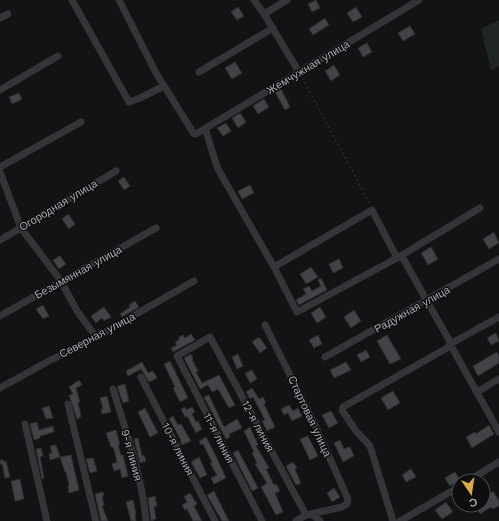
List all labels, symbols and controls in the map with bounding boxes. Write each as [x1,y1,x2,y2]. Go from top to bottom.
street label: Жемчужная улица [264,37,353,97]
street label: Огородная улица [17,176,101,234]
street label: Безымянная улица [32,243,125,302]
street label: Радужная улица [372,283,453,336]
street label: Северная улица [57,310,138,361]
street label: Стартовая улица [285,374,334,459]
street label: 12-я линия [239,398,277,454]
street label: 11-я линия [200,411,237,466]
street label: 10-я линия [159,421,196,478]
street label: 9-я линия [118,428,145,482]
north arrow [451,473,491,513]
text: С [468,495,478,509]

